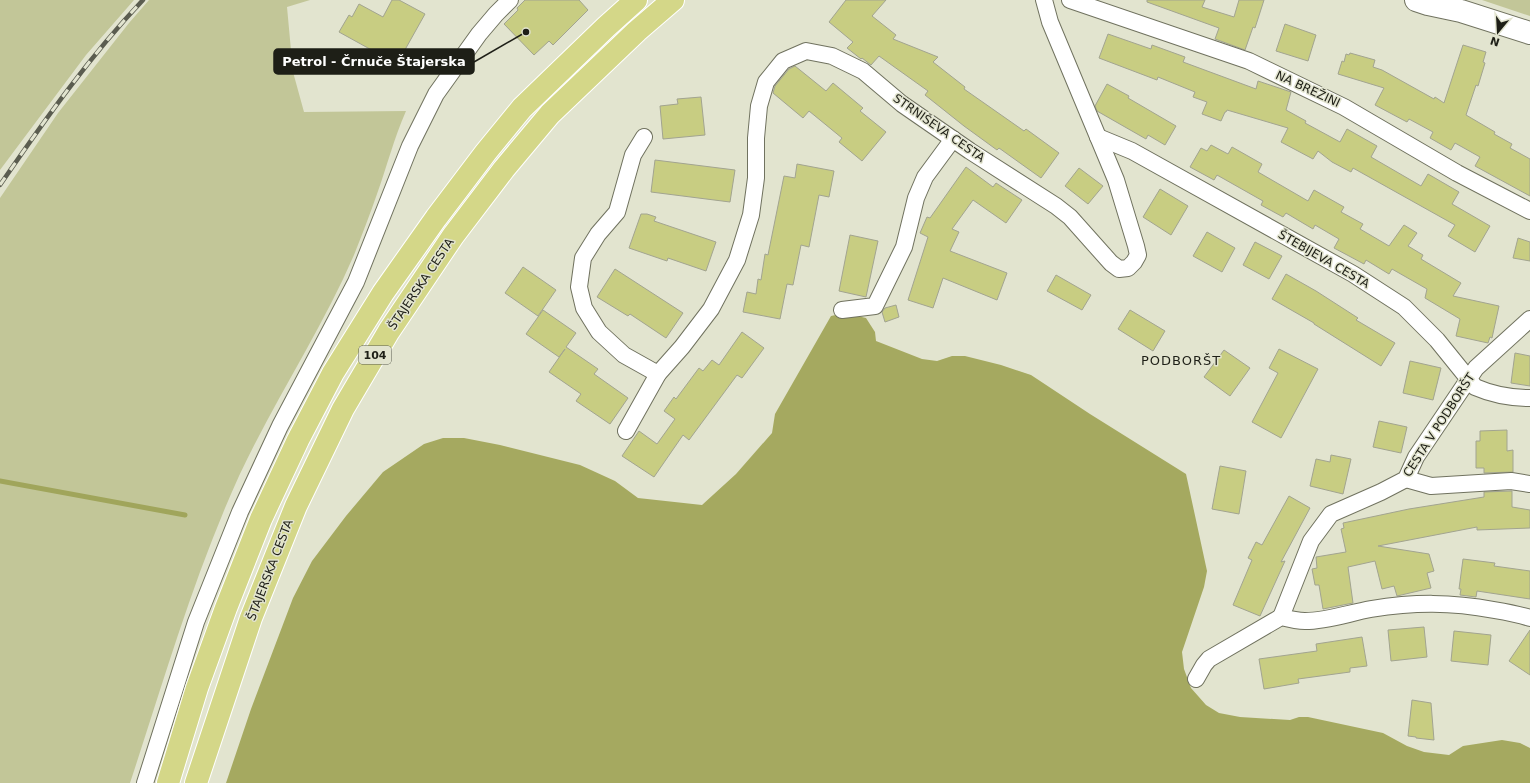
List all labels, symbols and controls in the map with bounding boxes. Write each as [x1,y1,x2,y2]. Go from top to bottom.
north arrow [1478,12,1518,52]
text: N [1489,33,1501,49]
callout: Petrol - Črnuče Štajerska [274,49,474,74]
text: Petrol - Črnuče Štajerska [282,54,466,69]
street label: NA BREŽINI [1274,67,1343,110]
street label: STRNIŠEVA CESTA [890,90,989,165]
street label: ŠTEBIJEVA CESTA [1276,226,1373,291]
street label: ŠTAJERSKA CESTA [384,234,457,332]
road number: 104 [359,346,391,364]
district label: PODBORŠT [1141,353,1221,368]
street label: CESTA V PODBORŠT [1399,369,1478,479]
street label: ŠTAJERSKA CESTA [243,516,296,623]

